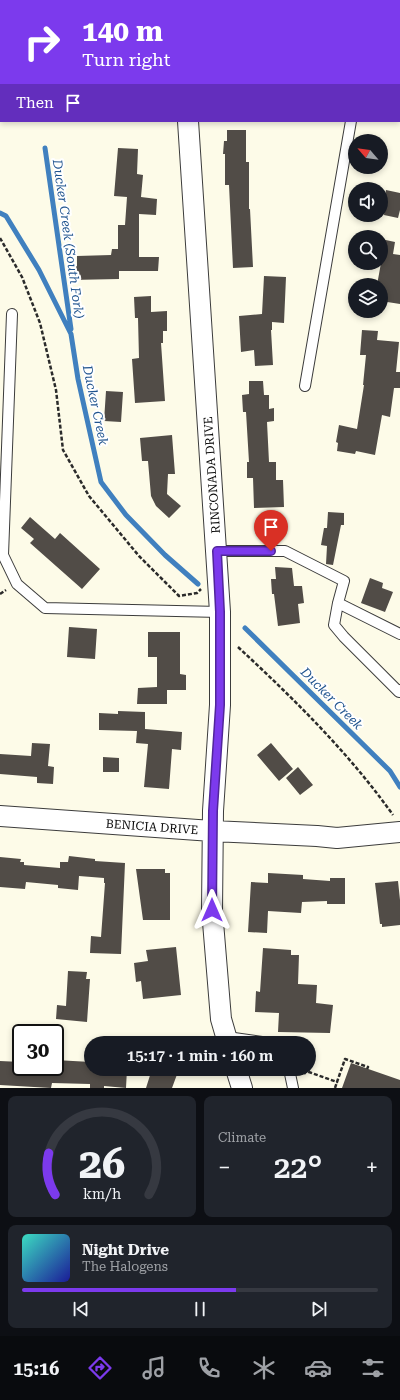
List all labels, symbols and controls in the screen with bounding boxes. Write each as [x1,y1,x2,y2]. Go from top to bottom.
text: 140 m [82,15,163,48]
icon: right [16,16,68,68]
text: Turn right [82,49,170,70]
icon: arrive [62,92,84,114]
text: Then [16,94,54,112]
north arrow [348,134,388,174]
map controls [348,134,388,318]
water label: Ducker Creek (South Fork) [50,157,87,320]
button: sound [348,182,388,222]
button: search [348,230,388,270]
button: layers [348,278,388,318]
water label: Ducker Creek [79,363,112,447]
street label: RINCONADA DRIVE [201,416,223,534]
pin [254,510,288,551]
icon: arrive [260,516,282,538]
water label: Ducker Creek [297,664,366,733]
street label: BENICIA DRIVE [105,817,199,837]
position arrow [191,889,233,931]
speed limit sign: 30 [12,1024,64,1076]
text: 15:17 · 1 min · 160 m [127,1047,273,1065]
text: Climate [218,1130,266,1145]
text: 26 [79,1138,125,1187]
text: 22° [274,1150,322,1185]
text: − [218,1155,230,1180]
text: + [366,1155,378,1180]
text: km/h [83,1185,121,1201]
text: Night Drive [82,1241,169,1259]
text: The Halogens [82,1259,168,1274]
icon: previous [70,1298,92,1320]
icon: pause [189,1298,211,1320]
icon: next [308,1298,330,1320]
icon: directions [86,1354,114,1382]
icon: music [140,1354,168,1382]
icon: phone [195,1354,223,1382]
icon: climate [250,1354,278,1382]
icon: car [304,1354,332,1382]
icon: filters [359,1354,387,1382]
text: 15:16 [13,1358,59,1379]

